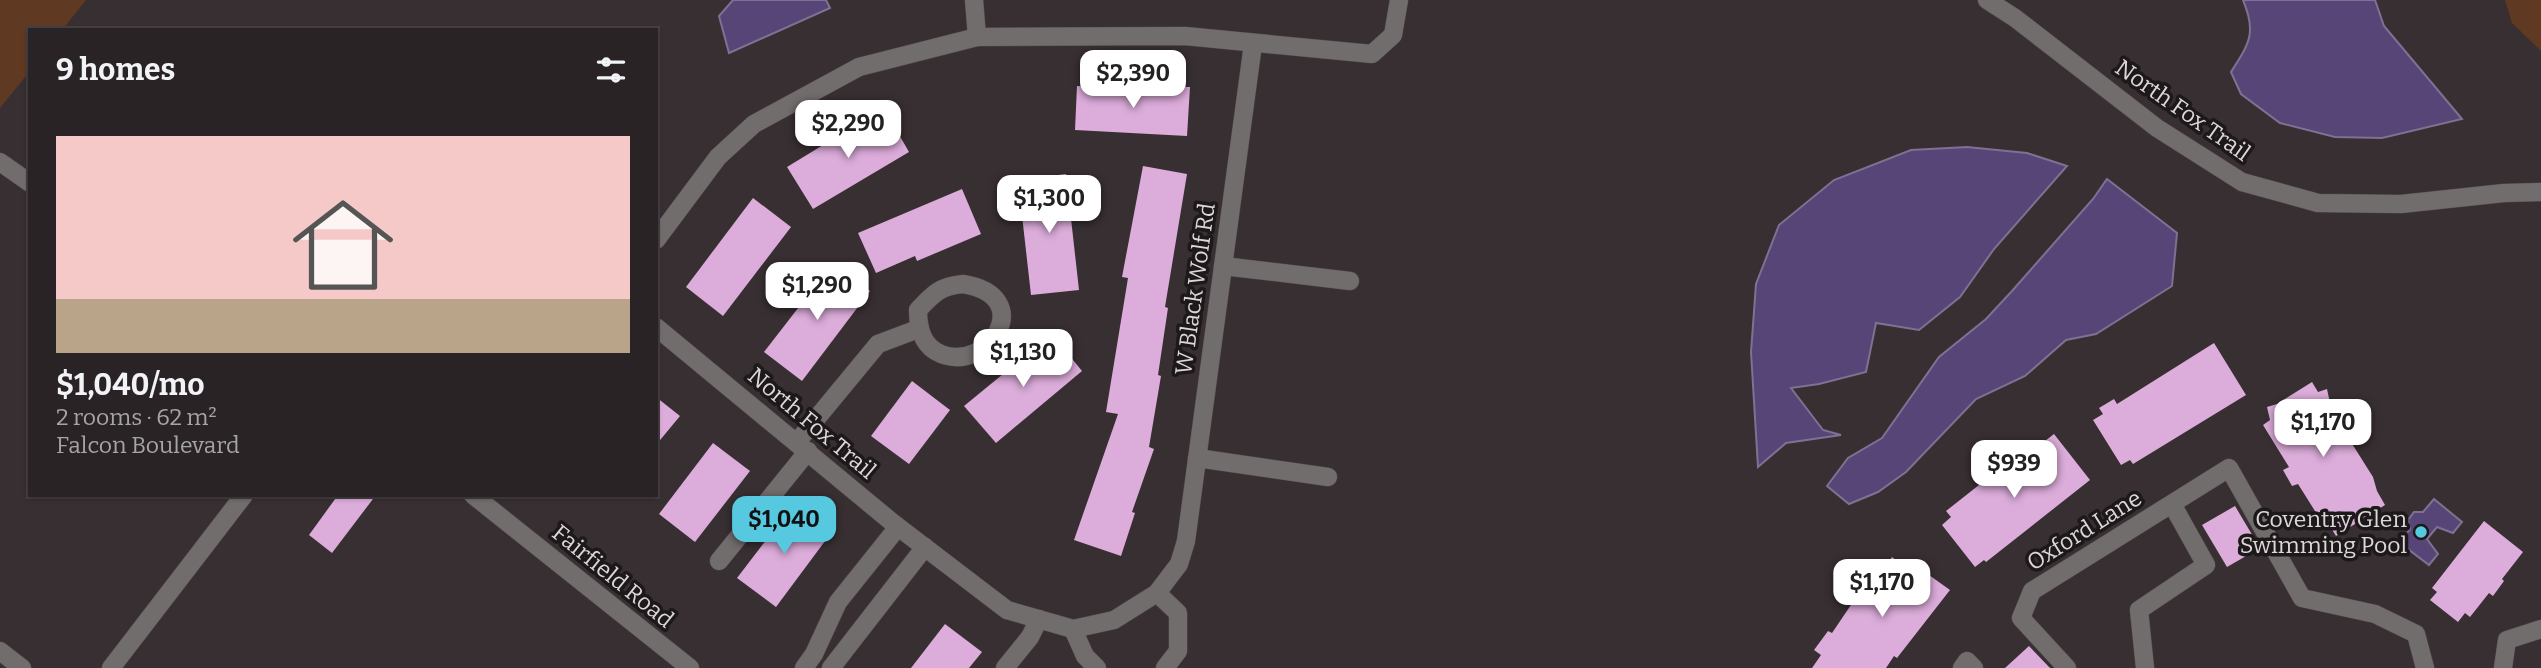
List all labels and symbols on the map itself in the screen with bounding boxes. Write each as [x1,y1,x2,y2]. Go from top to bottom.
pin: $2,390 [1076,50,1190,110]
street label: North Fox Trail [2110,53,2256,167]
pin: $2,290 [791,100,905,160]
pin: $1,300 [992,176,1106,235]
street label: W Black Wolf Rd [1169,201,1221,377]
pin: $1,290 [760,262,874,322]
pin: $1,130 [966,330,1080,389]
street label: North Fox Trail [742,361,882,485]
pin: $1,170 [2266,400,2380,459]
pin: $939 [1973,440,2055,500]
street label: Oxford Lane [2021,484,2147,576]
pin: $1,040 [727,496,841,556]
place label: Coventry Glen Swimming Pool [2240,505,2407,559]
street label: Fairfield Road [547,518,680,634]
marker: Coventry Glen Swimming Pool [2413,524,2429,540]
pin: $1,170 [1825,560,1939,619]

